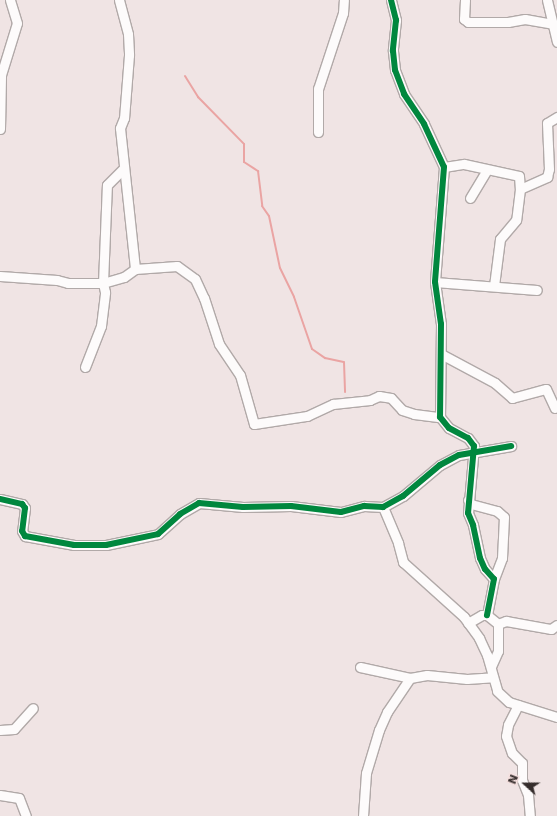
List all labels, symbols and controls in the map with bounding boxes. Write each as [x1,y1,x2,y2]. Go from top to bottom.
north arrow [505,764,545,804]
text: N [506,773,521,786]

